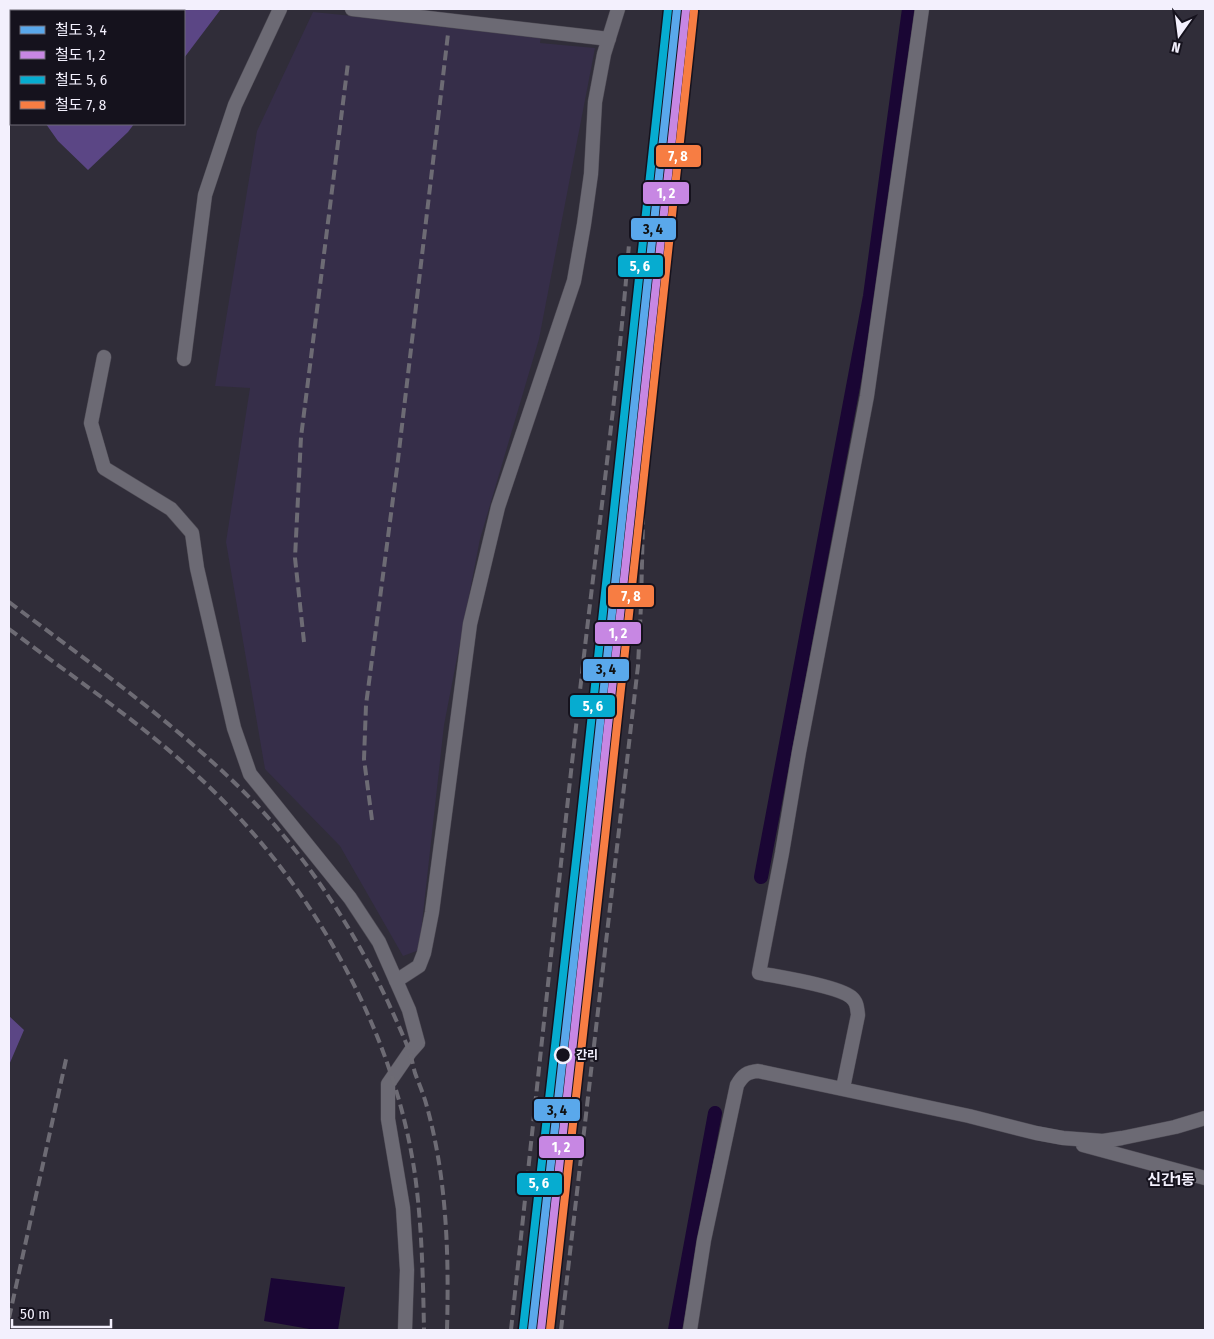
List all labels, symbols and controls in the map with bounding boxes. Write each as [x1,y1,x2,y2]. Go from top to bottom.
legend [10,10,185,125]
north arrow [1154,10,1204,60]
text: 철도 3, 4 [55,21,107,39]
text: N [1170,38,1182,56]
text: 철도 1, 2 [55,46,106,64]
text: 철도 5, 6 [55,71,107,89]
text: 철도 7, 8 [55,96,106,114]
line badge: 7, 8 [655,144,702,168]
text: 7, 8 [668,148,688,165]
line badge: 1, 2 [642,181,690,205]
text: 1, 2 [657,185,676,202]
line badge: 3, 4 [630,217,677,241]
text: 3, 4 [642,221,663,238]
line badge: 5, 6 [617,254,664,278]
text: 5, 6 [630,258,650,275]
line badge: 7, 8 [607,584,655,608]
text: 7, 8 [621,588,641,605]
line badge: 1, 2 [594,621,642,645]
text: 1, 2 [609,625,628,642]
line badge: 3, 4 [582,658,630,682]
text: 3, 4 [595,661,616,678]
line badge: 5, 6 [569,694,616,718]
text: 5, 6 [583,698,603,715]
marker: 간리 [554,1046,572,1064]
place label: 간리 [576,1048,598,1062]
line badge: 3, 4 [533,1098,581,1122]
text: 3, 4 [546,1102,567,1119]
line badge: 1, 2 [538,1135,585,1159]
text: 1, 2 [552,1139,571,1156]
district label: 신간1동 [1147,1171,1195,1189]
line badge: 5, 6 [516,1172,563,1196]
text: 5, 6 [529,1175,549,1192]
scale bar [12,1296,111,1328]
text: 50 m [20,1305,50,1323]

